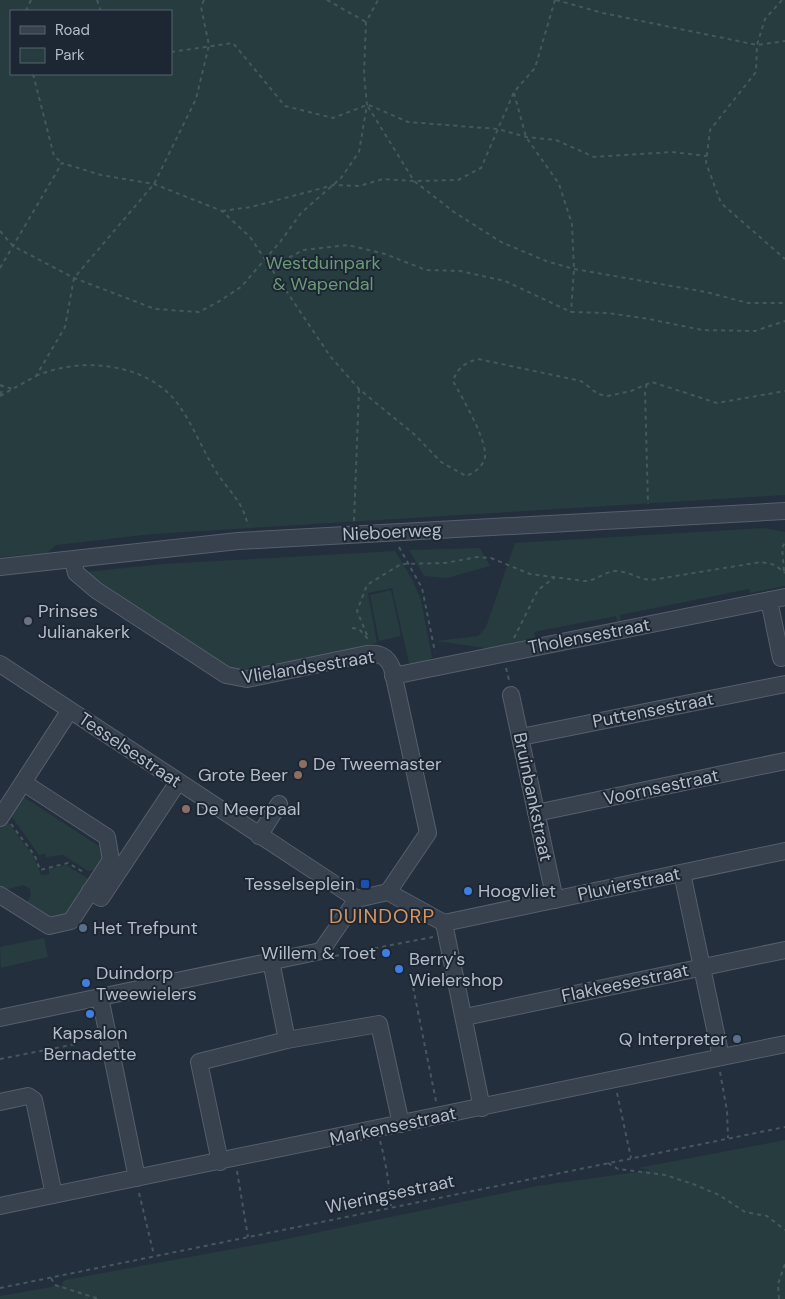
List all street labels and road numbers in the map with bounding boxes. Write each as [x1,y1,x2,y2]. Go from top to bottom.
street label: Nieboerweg [342,517,442,547]
street label: Tholensestraat [526,612,652,660]
street label: Vlielandsestraat [240,645,376,689]
street label: Puttensestraat [590,686,716,734]
street label: Tesselsestraat [74,707,186,793]
street label: Bruinbankstraat [508,730,558,864]
street label: Voornsestraat [601,763,721,811]
street label: Pluvierstraat [576,861,682,907]
street label: Flakkeesestraat [559,958,691,1008]
street label: Markensestraat [328,1101,458,1151]
street label: Wieringsestraat [323,1169,457,1219]

